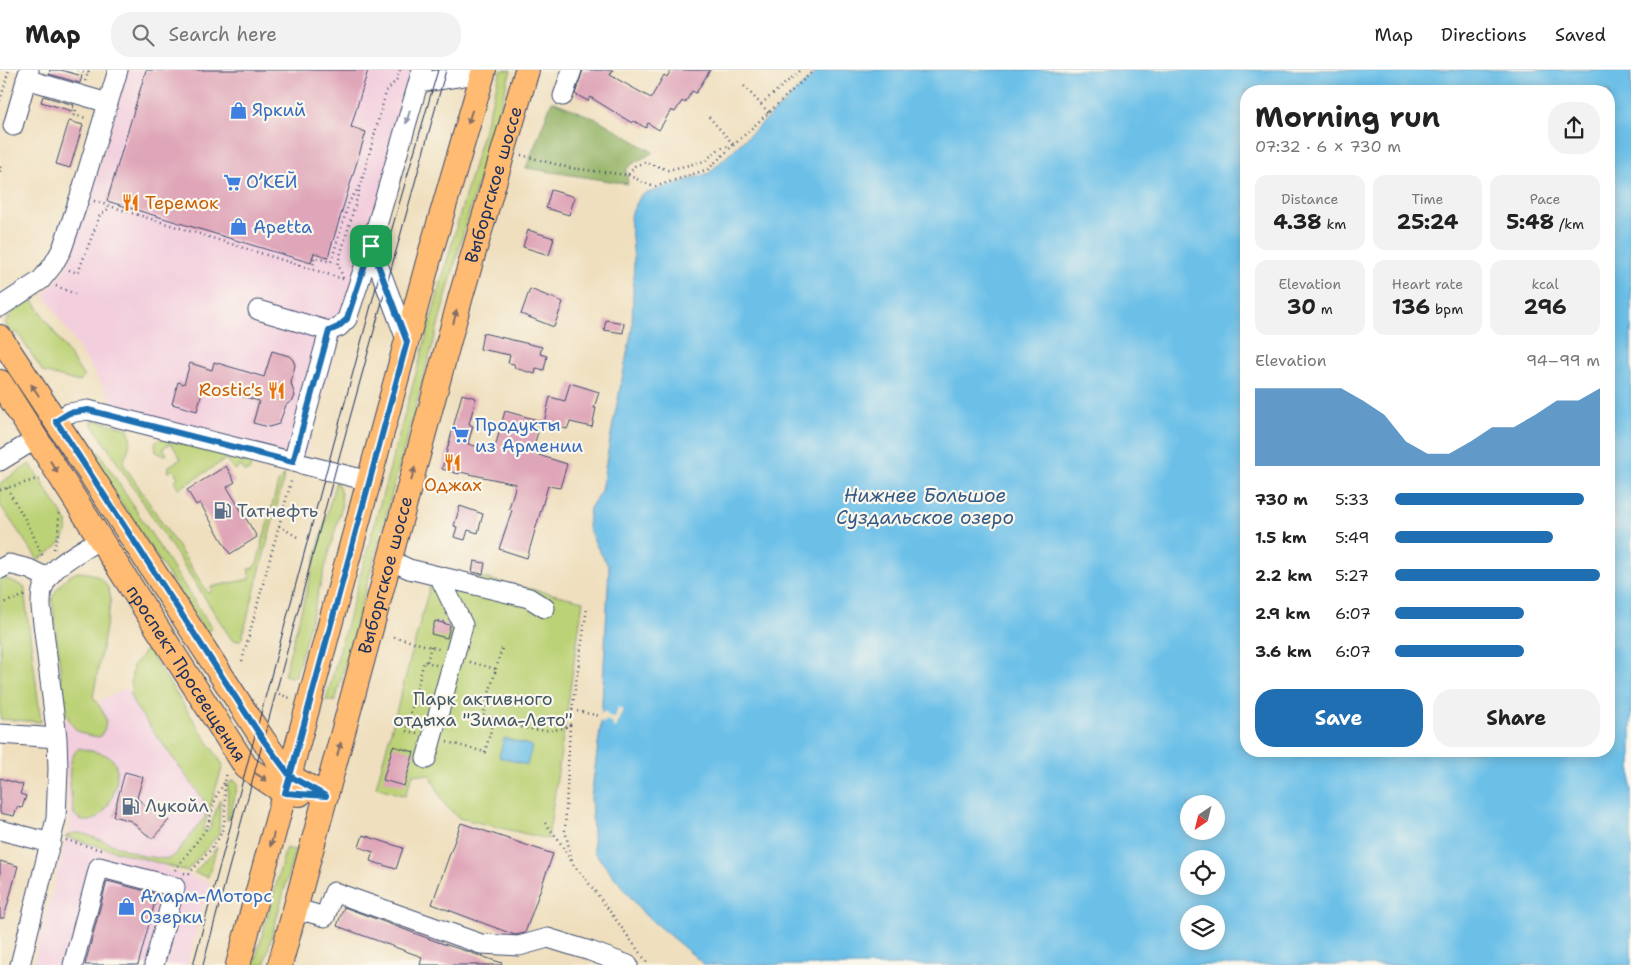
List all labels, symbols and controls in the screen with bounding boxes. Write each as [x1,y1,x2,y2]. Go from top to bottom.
search box [111,12,461,57]
text: Map [25,19,81,51]
icon: search [129,21,157,49]
text: Search here [169,22,277,47]
text: Map [1375,23,1413,47]
text: Directions [1441,23,1527,47]
text: Saved [1555,23,1606,47]
place label: Яркий [252,98,306,122]
text: Morning run [1255,98,1440,136]
shop icon: Яркий [228,100,248,120]
button: share [1548,102,1600,154]
street label: Выборгское шоссе [459,103,528,266]
one-way arrow [404,109,412,124]
one-way arrow [466,109,474,124]
text: 07:32 · 6 × 730 m [1255,136,1401,157]
place label: О’КЕЙ [246,170,298,194]
supermarket icon: О’КЕЙ [222,172,242,192]
text: Distance [1281,190,1339,208]
text: Time [1411,190,1444,208]
text: Pace [1530,190,1561,208]
place label: Теремок [145,191,219,215]
restaurant icon: Теремок [121,193,141,213]
text: 4.38 [1273,208,1322,236]
text: 25:24 [1397,208,1458,236]
text: 5:48 [1506,208,1554,236]
place label: Apetta [253,215,312,239]
text: km [1322,215,1346,233]
text: /km [1554,215,1584,233]
shop icon: Apetta [229,217,249,237]
pin [350,225,392,267]
icon: arrive [357,232,385,260]
text: Elevation [1278,275,1341,293]
text: Heart rate [1392,275,1463,293]
text: kcal [1532,275,1559,293]
text: 30 [1287,293,1316,321]
text: 136 [1392,293,1430,321]
text: 296 [1524,293,1567,321]
text: m [1316,300,1333,318]
text: bpm [1430,300,1463,318]
one-way arrow [452,310,460,325]
text: Elevation [1255,350,1327,371]
text: 94–99 m [1526,350,1600,371]
place label: Rostic's [199,378,263,402]
restaurant icon: Rostic's [267,380,287,400]
one-way arrow [31,383,40,397]
place label: Продукты из Армении [475,413,583,458]
supermarket icon: Продукты из Армении [451,425,471,445]
restaurant icon: Оджах [443,452,463,472]
one-way arrow [49,461,59,474]
one-way arrow [409,467,417,482]
place label: Оджах [424,473,482,497]
water label: Нижнее Большое Суздальское озеро [836,483,1014,530]
text: 730 m [1255,489,1308,510]
text: 5:33 [1335,489,1369,510]
street label: Выборгское шоссе [353,494,418,657]
place label: Татнефть [237,499,318,523]
fuel station icon: Татнефть [213,501,233,521]
text: 1.5 km [1255,527,1307,548]
text: 5:49 [1335,527,1369,548]
text: 2.2 km [1255,565,1312,586]
text: 5:27 [1335,565,1369,586]
street label: проспект Просвещения [121,581,252,767]
text: 2.9 km [1255,603,1310,624]
text: 6:07 [1335,603,1371,624]
text: 3.6 km [1255,641,1312,662]
text: 6:07 [1335,641,1371,662]
park label: Парк активного отдыха "Зима-Лето" [393,687,573,732]
button: Save [1255,689,1423,747]
button: Share [1433,689,1600,747]
one-way arrow [335,742,343,757]
one-way arrow [254,773,267,782]
place label: Лукойл [145,794,209,818]
north arrow [1180,795,1225,840]
map controls [1180,795,1225,950]
fuel station icon: Лукойл [121,796,141,816]
one-way arrow [268,832,276,847]
button: locate [1180,850,1225,895]
place label: Аларм-Моторс Озерки [140,884,272,929]
shop icon: Аларм-Моторс Озерки [116,896,136,916]
button: layers [1180,905,1225,950]

